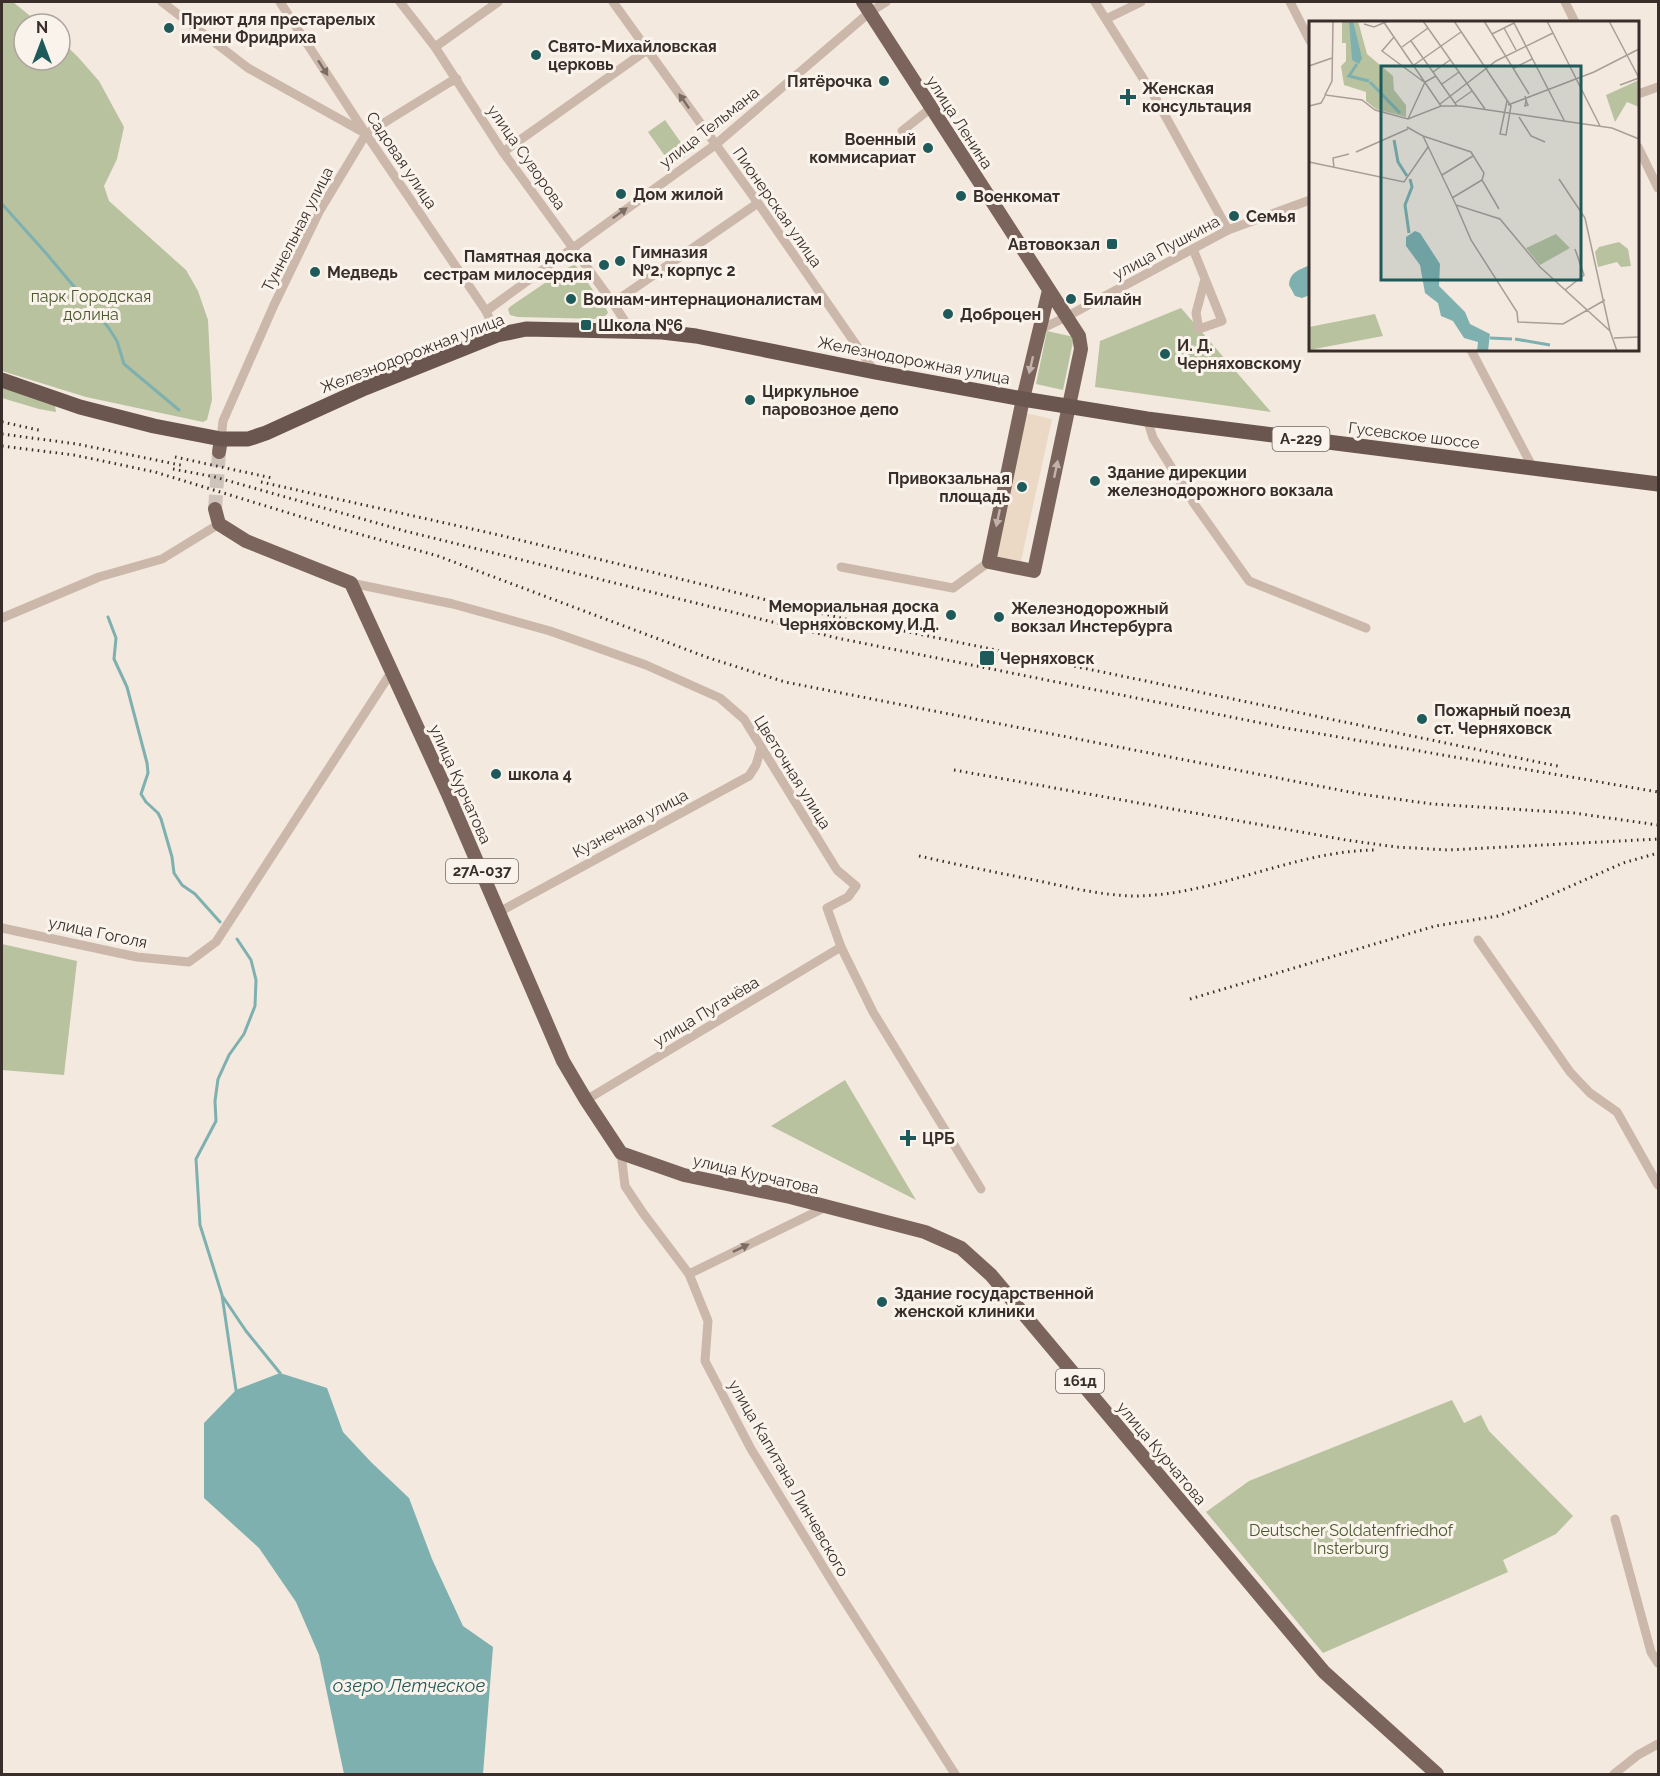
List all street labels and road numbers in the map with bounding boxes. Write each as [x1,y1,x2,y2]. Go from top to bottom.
street label: улица Ленина [922,72,997,172]
street label: улица Тельмана [656,83,763,172]
street label: улица Суворова [483,101,570,213]
street label: Садовая улица [362,108,441,212]
street label: Пионерская улица [729,144,826,271]
street label: Туннельная улица [258,164,337,295]
street label: улица Пушкина [1110,211,1223,284]
street label: Железнодорожная улица [318,310,507,397]
street label: Железнодорожная улица [816,333,1012,388]
street label: Гусевское шоссе [1347,418,1481,453]
road number: А-229 [1272,427,1330,451]
street label: Цветочная улица [750,712,835,833]
street label: улица Курчатова [426,722,495,847]
street label: Кузнечная улица [569,785,691,862]
road number: 27А-037 [446,859,518,883]
street label: улица Гоголя [47,913,149,952]
street label: улица Пугачёва [650,972,762,1050]
street label: улица Курчатова [691,1151,821,1198]
road number: 161д [1056,1369,1104,1393]
street label: улица Капитана Линчевского [724,1376,853,1580]
street label: улица Курчатова [1113,1398,1210,1509]

